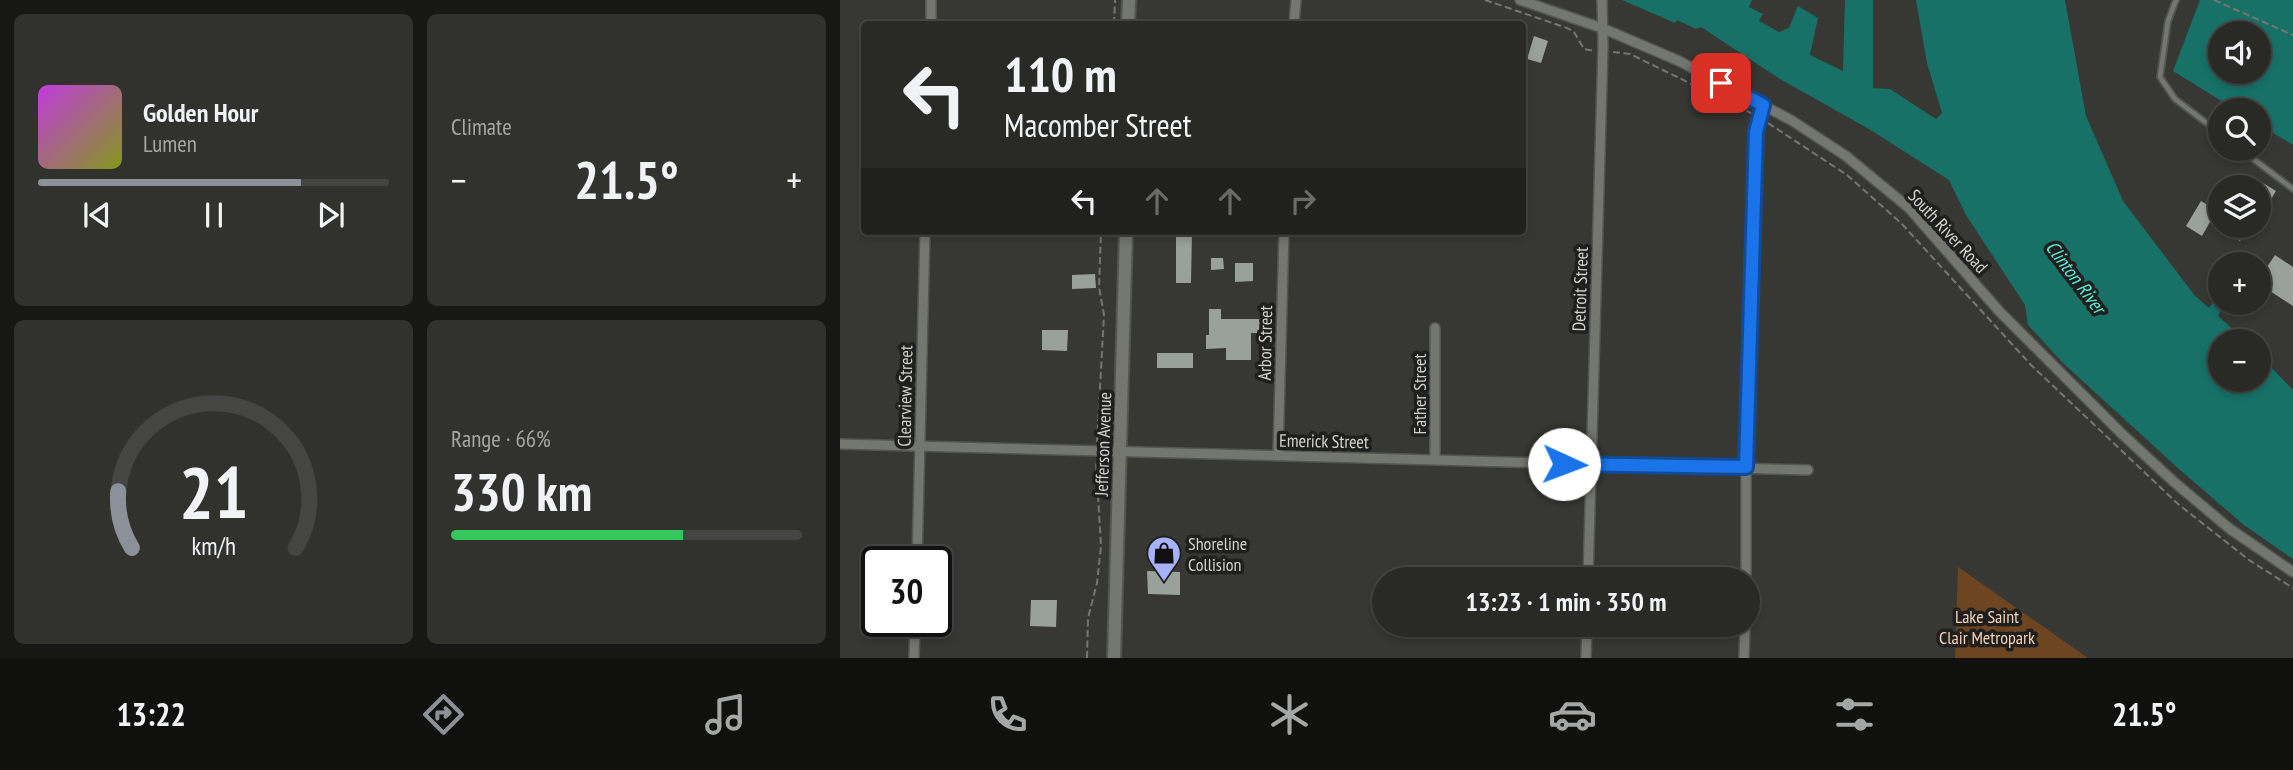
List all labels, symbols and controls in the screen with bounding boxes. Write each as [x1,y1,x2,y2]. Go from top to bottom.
map controls [2208,21,2271,392]
button: sound [2208,21,2271,84]
text: 110 m [1004,42,1117,106]
icon: left [889,49,980,140]
pin [1691,53,1751,113]
icon: arrive [1702,64,1740,102]
text: Golden Hour [143,96,258,129]
button: search [2208,98,2271,161]
text: Macomber Street [1004,104,1192,146]
text: Climate [451,112,512,141]
text: Lumen [143,129,197,158]
text: 21.5° [574,146,679,213]
text: − [451,155,467,204]
text: + [786,155,802,204]
button: layers [2208,175,2271,238]
icon: left [1065,182,1103,220]
icon: ahead [1138,182,1176,220]
icon: ahead [1211,182,1249,220]
icon: right [1284,182,1322,220]
street label: South River Road [1903,184,1993,278]
icon: previous [78,196,116,234]
icon: pause [195,196,233,234]
icon: next [312,196,350,234]
water label: Clinton River [2041,236,2113,320]
street label: Detroit Street [1567,246,1593,332]
button: + [2208,252,2271,315]
street label: Arbor Street [1253,305,1277,381]
button: − [2208,329,2271,392]
street label: Clearview Street [893,345,917,447]
street label: Father Street [1408,353,1431,434]
street label: Jefferson Avenue [1090,392,1116,497]
text: Range · 66% [451,424,551,453]
position arrow [1527,427,1601,501]
street label: Emerick Street [1279,429,1369,453]
text: 21 [179,444,248,538]
text: 330 km [451,458,592,525]
text: km/h [191,530,236,562]
place label: Shoreline Collision [1188,532,1247,576]
shop icon: Shoreline Collision [1145,534,1183,583]
speed limit sign: 30 [861,546,952,637]
text: 13:23 · 1 min · 350 m [1466,585,1666,618]
park label: Lake Saint Clair Metropark [1939,605,2035,649]
icon: directions [419,690,468,739]
icon: music [701,690,750,739]
icon: phone [983,690,1032,739]
icon: climate [1265,690,1314,739]
icon: car [1548,690,1597,739]
icon: filters [1830,690,1879,739]
text: 13:22 [117,693,186,735]
text: 21.5° [2112,693,2176,735]

